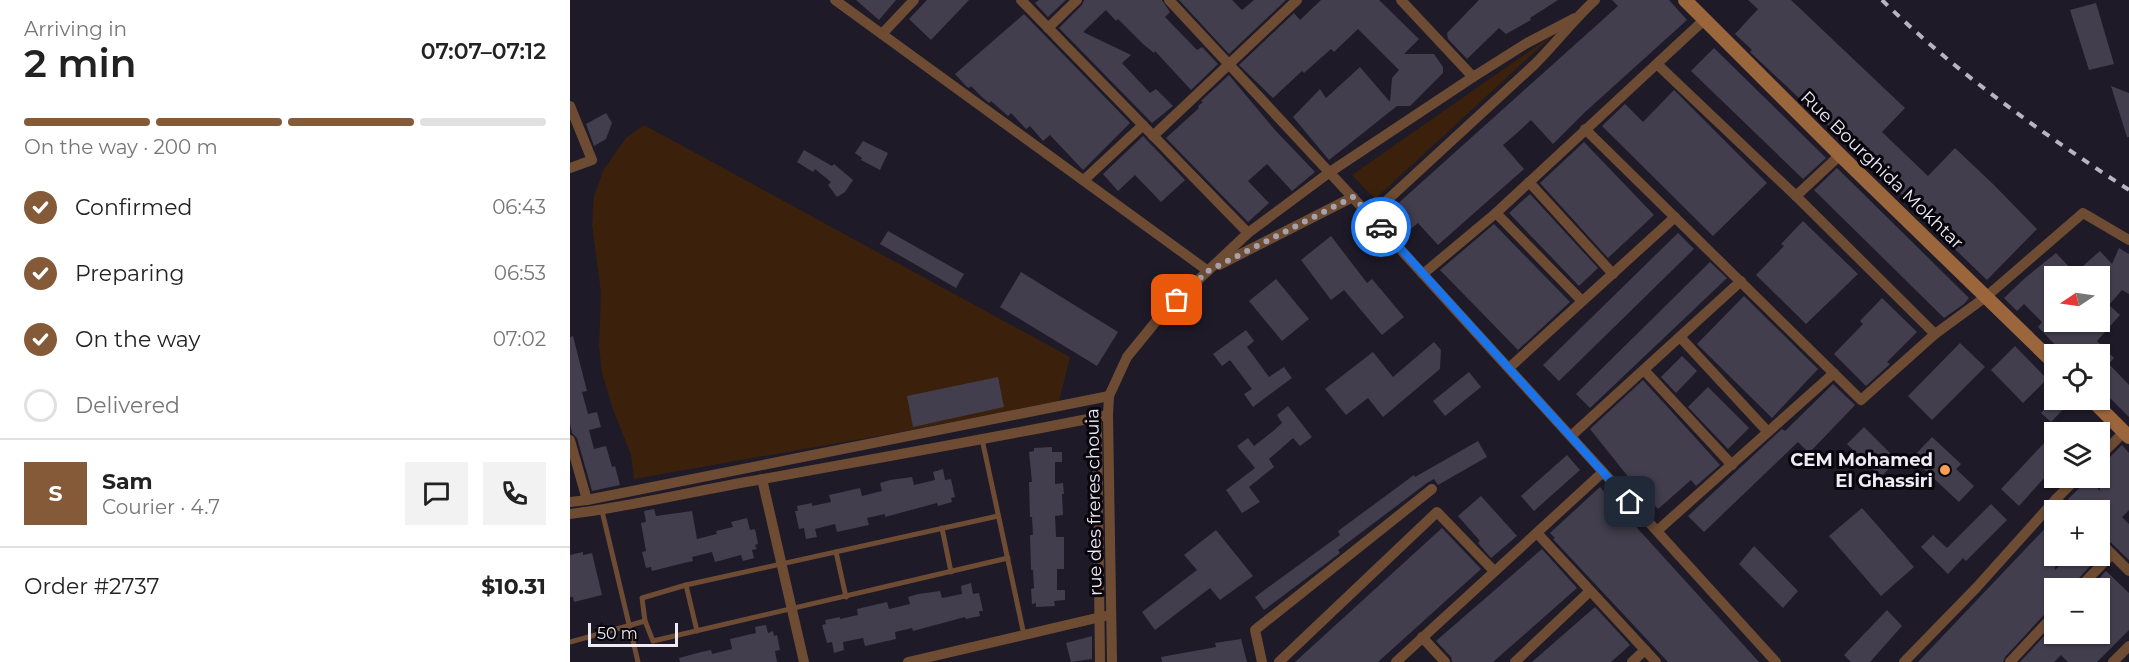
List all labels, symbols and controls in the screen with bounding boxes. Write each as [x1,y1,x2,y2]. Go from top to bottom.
text: Arriving in [24,17,127,41]
text: 07:07–07:12 [421,38,546,65]
text: 2 min [24,39,137,87]
street label: Rue Bourghida Mokhtar [1796,86,1968,254]
text: On the way · 200 m [24,135,218,159]
icon: check [24,191,57,224]
text: Confirmed [75,194,192,221]
text: 06:43 [492,195,546,219]
courier [1351,197,1411,257]
icon: car [1365,211,1398,244]
icon: check [24,257,57,290]
text: Preparing [75,260,184,287]
text: 06:53 [494,261,546,285]
north arrow [2044,266,2110,332]
map controls [2044,266,2110,644]
pin [1151,274,1202,325]
icon: bag [1160,283,1193,316]
icon: check [24,323,57,356]
text: On the way [75,326,200,353]
text: 07:02 [493,327,546,351]
button: locate [2044,344,2110,410]
text: Delivered [75,392,180,419]
street label: rue des freres chouia [1081,408,1107,596]
button: layers [2044,422,2110,488]
place label: CEM Mohamed El Ghassiri [1790,449,1933,492]
button: chat [405,462,468,525]
button: phone [483,462,546,525]
marker: CEM Mohamed El Ghassiri [1938,463,1952,477]
text: Sam [102,468,153,495]
pin [1604,476,1655,527]
text: S [48,480,63,507]
icon: home [1613,485,1646,518]
text: Courier · 4.7 [102,495,220,519]
button: + [2044,500,2110,566]
text: Order #2737 [24,573,159,600]
text: $10.31 [481,573,546,600]
button: − [2044,578,2110,644]
scale bar [588,620,678,648]
text: 50 m [597,624,638,643]

